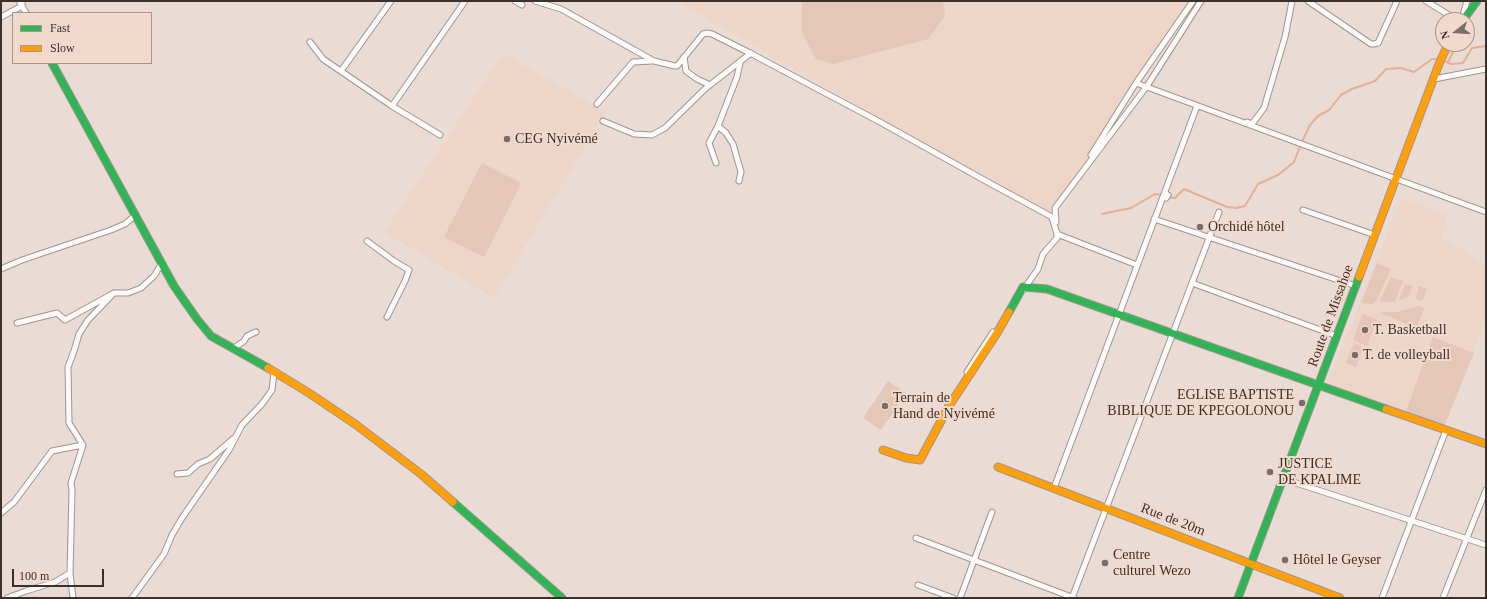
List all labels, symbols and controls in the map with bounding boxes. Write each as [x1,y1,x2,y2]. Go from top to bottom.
legend [12,12,152,64]
north arrow [1435,12,1475,52]
text: Fast [50,21,70,35]
text: N [1438,30,1451,41]
text: Slow [50,41,75,55]
place label: CEG Nyivémé [515,131,598,147]
marker: CEG Nyivémé [502,134,512,144]
place label: Orchidé hôtel [1208,219,1285,235]
marker: Orchidé hôtel [1195,222,1205,232]
street label: Route de Missahoe [1305,263,1357,369]
place label: T. Basketball [1373,322,1447,338]
marker: T. Basketball [1360,325,1370,335]
place label: T. de volleyball [1363,347,1450,363]
marker: T. de volleyball [1350,350,1360,360]
place label: EGLISE BAPTISTE BIBLIQUE DE KPEGOLONOU [1107,387,1294,420]
place label: Terrain de Hand de Nyivémé [893,390,995,422]
marker: EGLISE BAPTISTE BIBLIQUE DE KPEGOLONOU [1297,398,1307,408]
marker: Terrain de Hand de Nyivémé [880,401,890,411]
place label: JUSTICE DE KPALIME [1278,456,1361,488]
marker: JUSTICE DE KPALIME [1265,467,1275,477]
street label: Rue de 20m [1138,500,1208,540]
place label: Centre culturel Wezo [1113,547,1191,580]
place label: Hôtel le Geyser [1293,552,1381,568]
marker: Hôtel le Geyser [1280,555,1290,565]
marker: Centre culturel Wezo [1100,558,1110,568]
scale bar [14,561,106,587]
text: 100 m [19,569,49,583]

